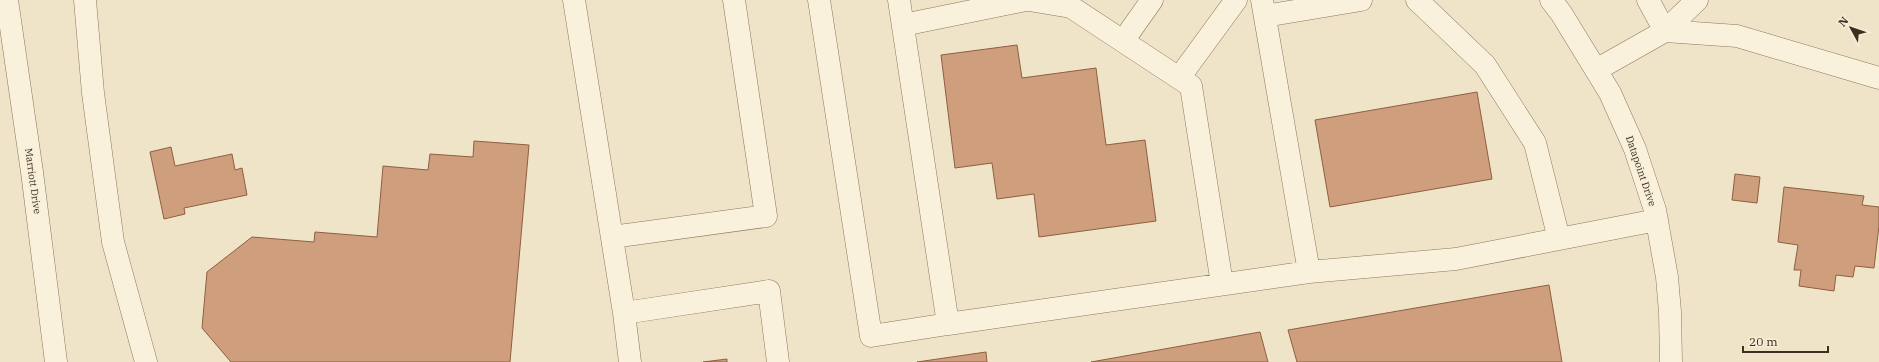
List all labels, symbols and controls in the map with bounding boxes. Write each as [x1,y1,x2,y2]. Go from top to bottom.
north arrow [1831,8,1871,48]
text: N [1835,14,1852,29]
street label: Datapoint Drive [1623,134,1659,208]
street label: Marriott Drive [22,147,44,215]
scale bar [1743,328,1828,354]
text: 20 m [1749,334,1778,349]

